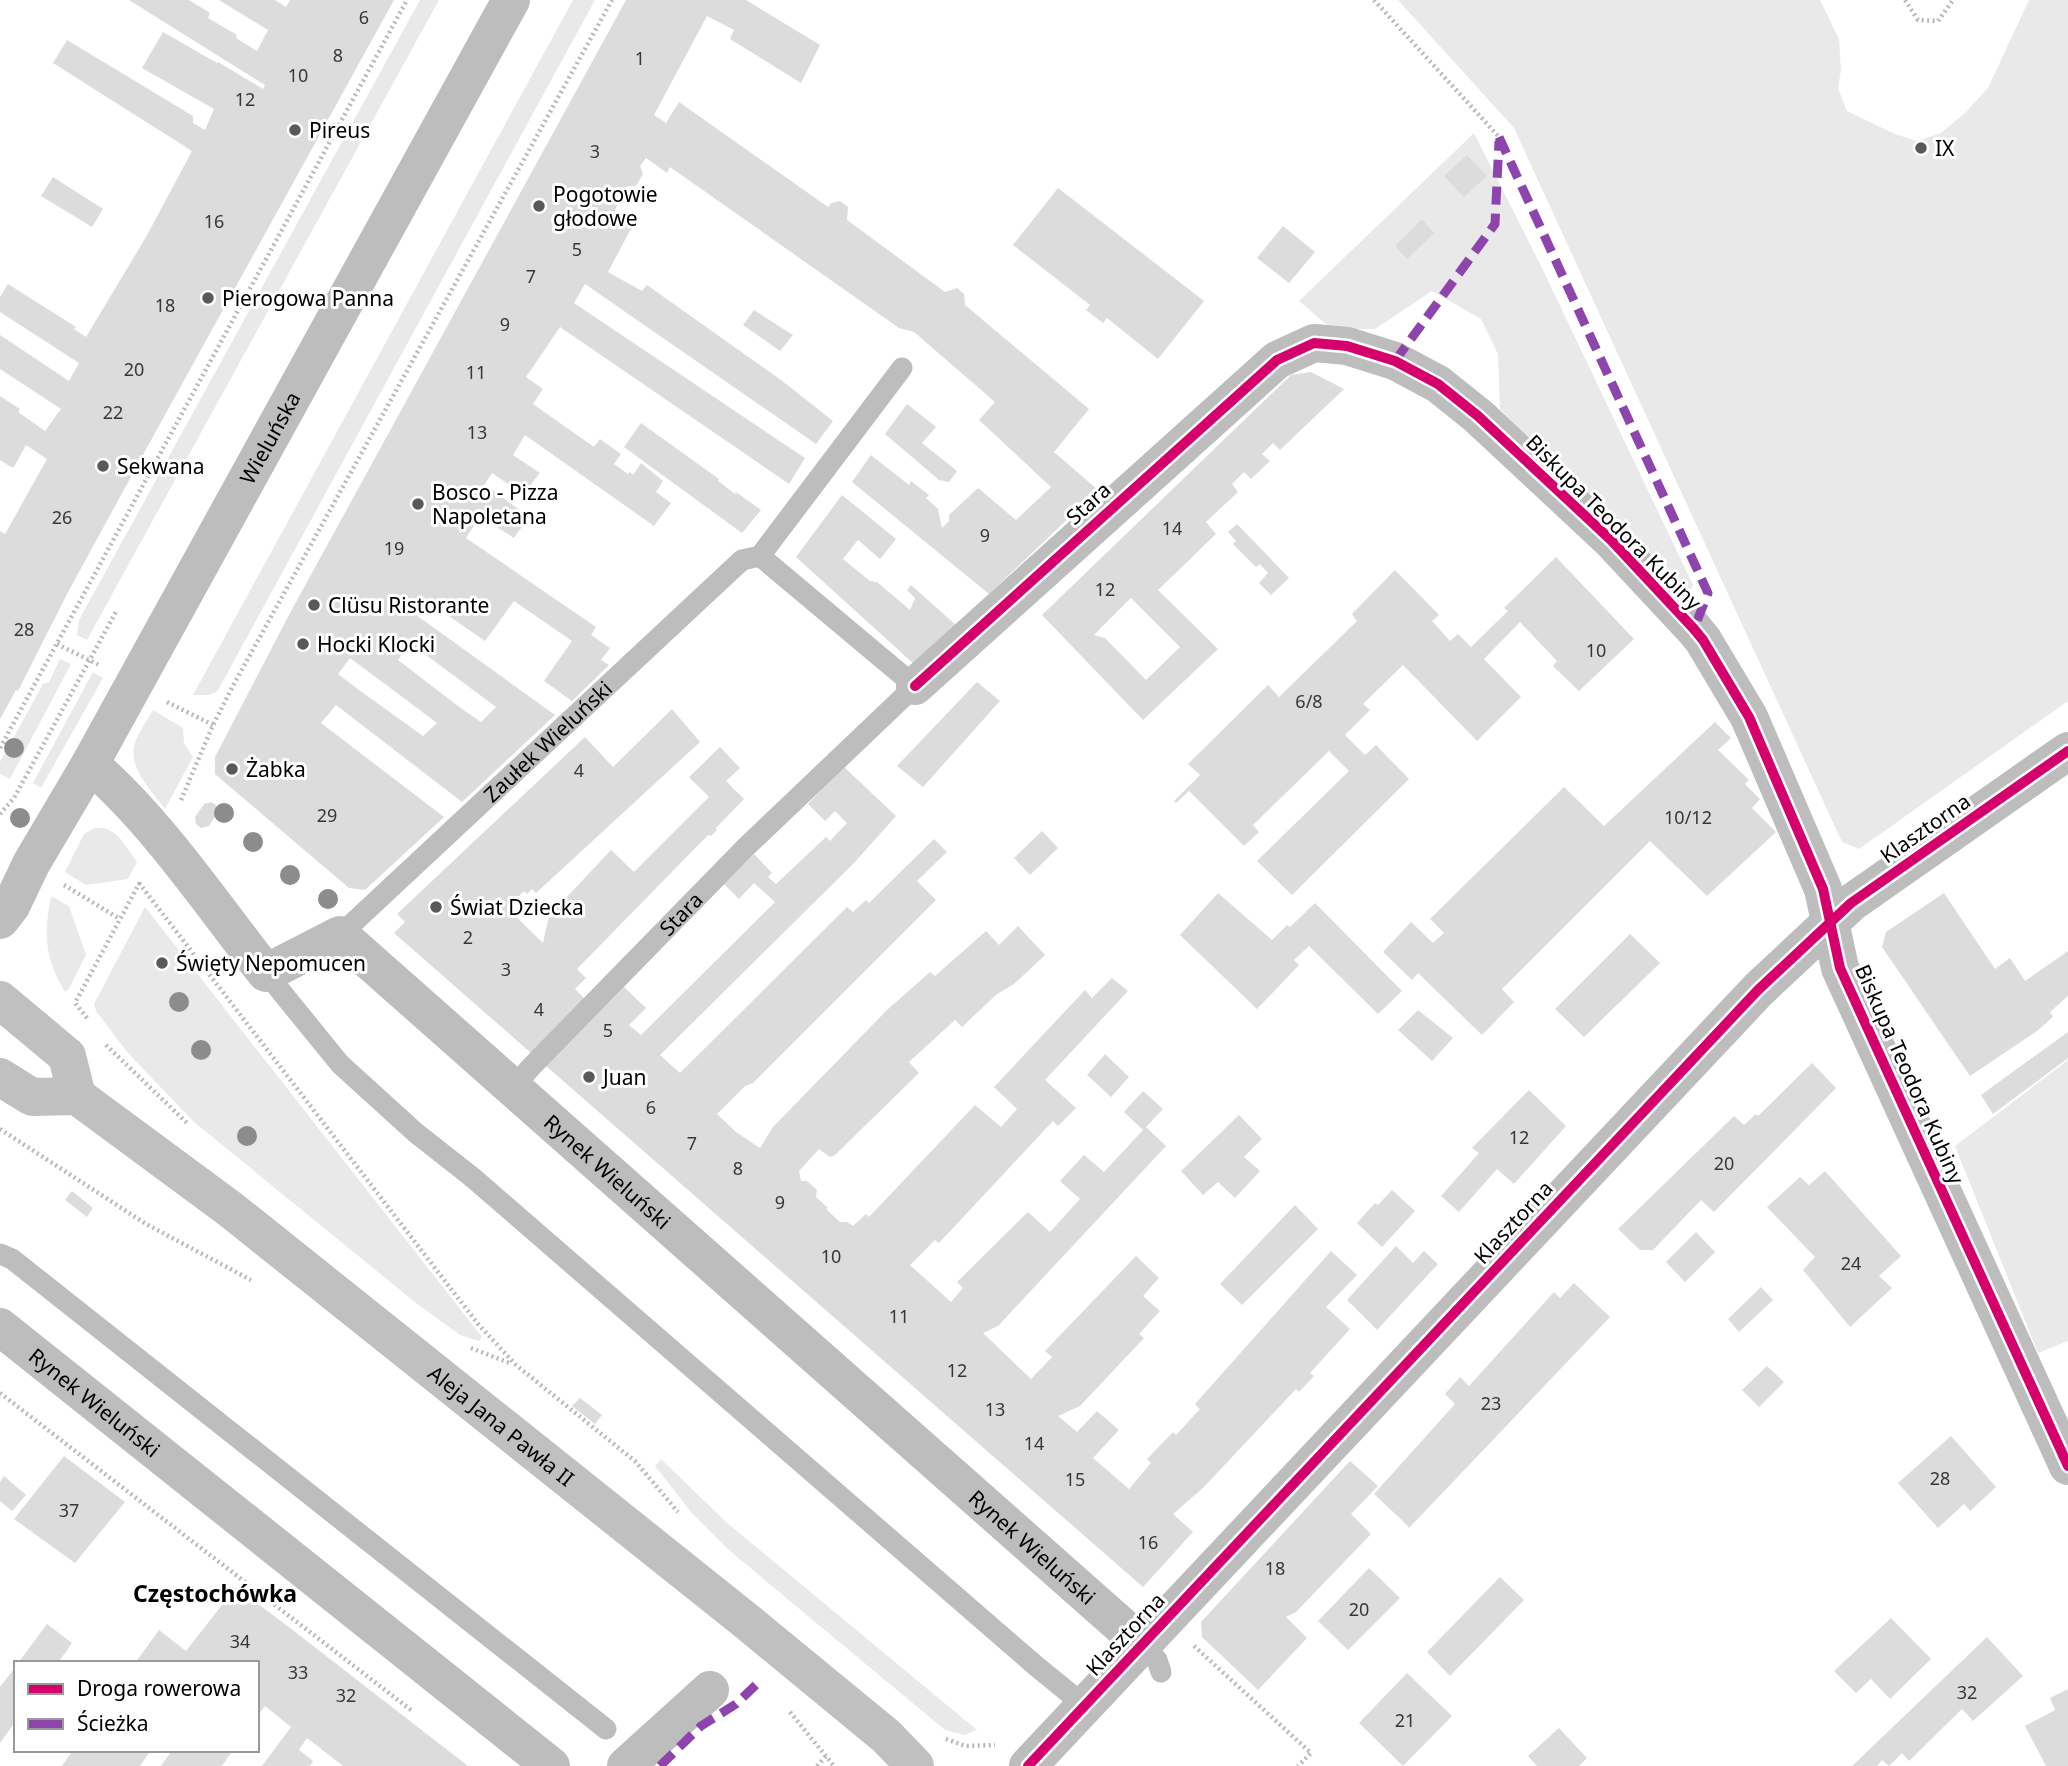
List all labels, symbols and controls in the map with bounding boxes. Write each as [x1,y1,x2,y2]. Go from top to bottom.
house number: 6 [359,5,369,29]
house number: 8 [333,43,343,67]
house number: 1 [635,46,645,70]
house number: 10 [288,63,308,87]
house number: 12 [235,87,255,111]
place label: Pireus [309,116,370,144]
marker: Pireus [287,122,303,138]
place label: IX [1935,134,1955,162]
house number: 3 [590,139,600,163]
marker: IX [1913,140,1929,156]
place label: Pogotowie głodowe [553,180,658,232]
marker: Pogotowie głodowe [531,198,547,214]
house number: 16 [204,209,224,233]
house number: 5 [572,237,582,261]
house number: 7 [526,264,536,288]
place label: Pierogowa Panna [222,284,394,312]
marker: Pierogowa Panna [200,290,216,306]
house number: 18 [155,293,175,317]
house number: 9 [500,312,510,336]
house number: 20 [124,357,144,381]
house number: 11 [466,360,486,384]
street label: Wieluńska [233,387,307,489]
house number: 22 [103,400,123,424]
house number: 13 [467,420,487,444]
street label: Biskupa Teodora Kubiny [1520,428,1708,616]
place label: Sekwana [117,452,205,480]
marker: Sekwana [95,458,111,474]
street label: Stara [1060,476,1116,530]
place label: Bosco - Pizza Napoletana [432,478,559,530]
marker: Bosco - Pizza Napoletana [410,496,426,512]
house number: 26 [52,505,72,529]
house number: 14 [1162,516,1182,540]
house number: 9 [980,523,990,547]
house number: 19 [384,536,404,560]
house number: 12 [1095,577,1115,601]
place label: Clüsu Ristorante [328,591,489,619]
marker: Clüsu Ristorante [306,597,322,613]
house number: 28 [14,617,34,641]
place label: Hocki Klocki [317,630,435,658]
marker: Hocki Klocki [295,636,311,652]
house number: 10 [1586,638,1606,662]
street label: Zaułek Wieluński [478,675,618,808]
house number: 6/8 [1295,689,1323,713]
place label: Żabka [246,755,306,783]
house number: 4 [574,758,584,782]
marker: Żabka [224,761,240,777]
street label: Klasztorna [1874,787,1976,869]
house number: 29 [317,803,337,827]
house number: 10/12 [1664,805,1712,829]
street label: Stara [653,886,709,942]
place label: Świat Dziecka [450,893,584,921]
marker: Świat Dziecka [428,899,444,915]
house number: 2 [463,925,473,949]
place label: Święty Nepomucen [176,949,366,977]
marker: Święty Nepomucen [154,955,170,971]
house number: 3 [501,957,511,981]
street label: Biskupa Teodora Kubiny [1849,960,1971,1188]
house number: 4 [534,997,544,1021]
house number: 5 [603,1018,613,1042]
place label: Juan [601,1063,646,1091]
marker: Juan [581,1069,597,1085]
house number: 6 [646,1095,656,1119]
street label: Rynek Wieluński [538,1108,677,1235]
house number: 12 [1509,1125,1529,1149]
house number: 7 [687,1131,697,1155]
house number: 20 [1714,1151,1734,1175]
house number: 8 [733,1156,743,1180]
street label: Klasztorna [1467,1174,1559,1270]
house number: 9 [775,1190,785,1214]
house number: 10 [821,1244,841,1268]
house number: 24 [1841,1251,1861,1275]
house number: 11 [889,1304,909,1328]
street label: Rynek Wieluński [23,1342,166,1463]
house number: 12 [947,1358,967,1382]
street label: Aleja Jana Pawła II [423,1359,580,1492]
house number: 23 [1481,1391,1501,1415]
house number: 13 [985,1397,1005,1421]
house number: 14 [1024,1431,1044,1455]
house number: 28 [1930,1466,1950,1490]
house number: 15 [1065,1467,1085,1491]
street label: Rynek Wieluński [963,1484,1102,1611]
house number: 37 [59,1498,79,1522]
house number: 16 [1138,1530,1158,1554]
house number: 18 [1265,1556,1285,1580]
district label: Częstochówka [133,1577,297,1609]
street label: Klasztorna [1079,1586,1171,1682]
house number: 20 [1349,1597,1369,1621]
house number: 34 [230,1629,250,1653]
house number: 33 [288,1660,308,1684]
legend [14,1661,259,1752]
text: Droga rowerowa [77,1674,241,1702]
house number: 32 [1957,1680,1977,1704]
house number: 32 [336,1683,356,1707]
house number: 21 [1395,1708,1415,1732]
text: Ścieżka [77,1709,149,1737]

